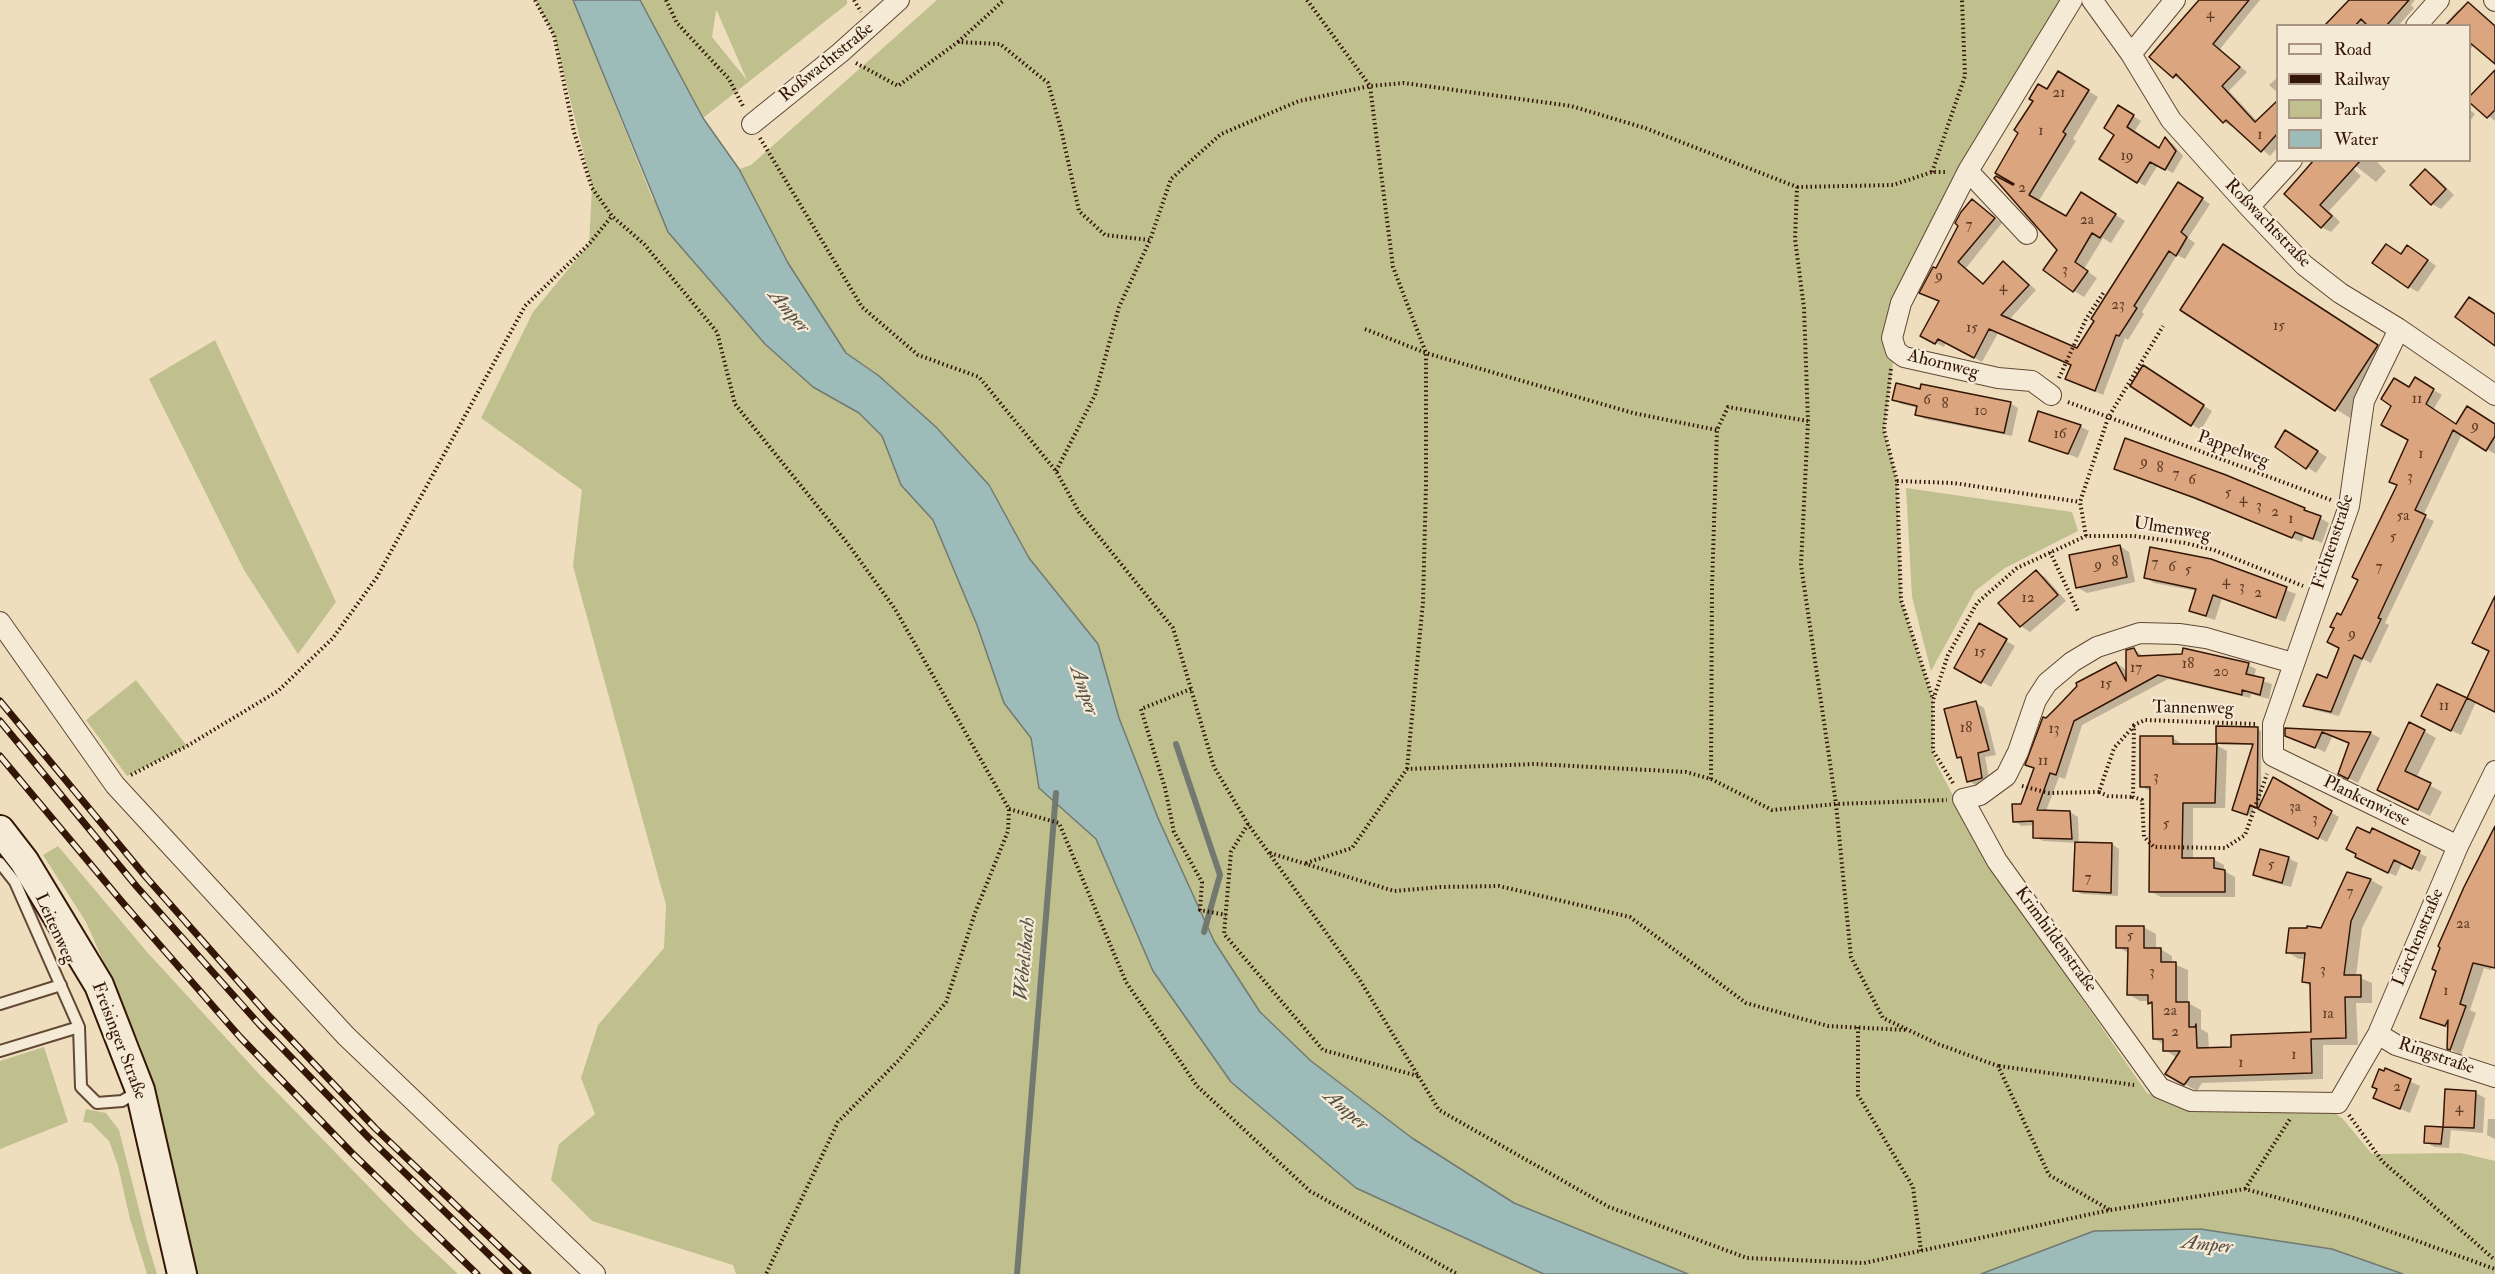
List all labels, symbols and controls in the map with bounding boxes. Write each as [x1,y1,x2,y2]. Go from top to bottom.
house number: 4 [2206,6,2214,24]
street label: Roßwachtstraße [776,18,878,108]
legend [2276,24,2471,162]
text: Road [2334,38,2372,61]
text: Railway [2334,68,2390,91]
house number: 21 [2053,85,2065,103]
text: Park [2334,98,2367,121]
house number: 1 [2038,123,2044,141]
house number: 1 [2257,127,2263,145]
text: Water [2334,128,2378,151]
house number: 19 [2121,148,2133,166]
street label: Roßwachtstraße [2219,175,2315,273]
house number: 2 [2018,180,2026,198]
house number: 2a [2080,212,2094,230]
house number: 7 [1966,217,1972,235]
house number: 3 [2062,262,2068,280]
house number: 9 [1935,268,1943,286]
house number: 4 [1999,279,2007,297]
water label: Amper [762,285,814,339]
house number: 23 [2111,297,2125,315]
house number: 15 [2273,318,2285,336]
house number: 15 [1966,320,1978,338]
street label: Ahornweg [1905,346,1981,384]
house number: 11 [2412,391,2422,409]
house number: 6 [1923,392,1931,410]
house number: 8 [1941,396,1949,414]
house number: 10 [1975,403,1987,421]
house number: 9 [2471,418,2479,436]
house number: 16 [2054,426,2066,444]
street label: Pappelweg [2194,427,2272,473]
house number: 1 [2418,446,2424,464]
house number: 9 [2140,454,2148,472]
house number: 8 [2156,460,2164,478]
house number: 7 [2173,466,2179,484]
house number: 3 [2407,469,2413,487]
house number: 6 [2188,472,2196,490]
house number: 5 [2225,485,2231,503]
house number: 4 [2239,491,2247,509]
street label: Fichtenstraße [2309,492,2359,592]
house number: 3 [2256,498,2262,516]
house number: 2 [2271,504,2279,522]
house number: 5a [2397,508,2409,526]
house number: 1 [2288,511,2294,529]
street label: Ulmenweg [2132,513,2212,547]
house number: 5 [2390,529,2396,547]
house number: 8 [2111,554,2119,572]
house number: 7 [2152,555,2158,573]
house number: 9 [2094,557,2102,575]
house number: 6 [2168,559,2176,577]
house number: 7 [2376,559,2382,577]
house number: 5 [2185,562,2191,580]
house number: 4 [2222,573,2230,591]
house number: 3 [2239,579,2245,597]
house number: 2 [2254,585,2262,603]
house number: 12 [2022,590,2034,608]
house number: 9 [2348,626,2356,644]
house number: 15 [1974,644,1986,662]
house number: 18 [2182,656,2194,674]
house number: 17 [2130,660,2142,678]
water label: Amper [1063,663,1103,719]
house number: 20 [2213,664,2229,682]
house number: 15 [2100,676,2112,694]
street label: Tannenweg [2152,697,2234,721]
house number: 11 [2439,698,2449,716]
house number: 18 [1960,720,1972,738]
house number: 13 [2048,721,2060,739]
house number: 11 [2038,753,2048,771]
house number: 3 [2153,769,2159,787]
street label: Plankenwiese [2319,772,2413,832]
house number: 3a [2289,799,2301,817]
house number: 3 [2312,811,2318,829]
house number: 5 [2163,816,2169,834]
house number: 5 [2268,857,2274,875]
house number: 7 [2085,870,2091,888]
street label: Krimhildenstraße [2009,883,2101,997]
house number: 7 [2347,884,2353,902]
street label: Lärchenstraße [2389,886,2449,990]
street label: Leitenweg [29,890,79,968]
water label: Webelsbach [1010,916,1042,1002]
house number: 2a [2456,916,2470,934]
house number: 5 [2127,928,2133,946]
house number: 3 [2320,962,2326,980]
house number: 3 [2149,964,2155,982]
street label: Freisinger Straße [86,979,150,1103]
house number: 1 [2443,983,2449,1001]
house number: 2a [2163,1003,2177,1021]
house number: 1a [2322,1006,2334,1024]
house number: 2 [2171,1024,2179,1042]
street label: Ringstraße [2395,1034,2477,1080]
house number: 1 [2291,1047,2297,1065]
house number: 1 [2238,1055,2244,1073]
house number: 2 [2393,1079,2401,1097]
water label: Amper [1318,1085,1372,1137]
house number: 4 [2455,1100,2463,1118]
water label: Amper [2180,1231,2234,1261]

